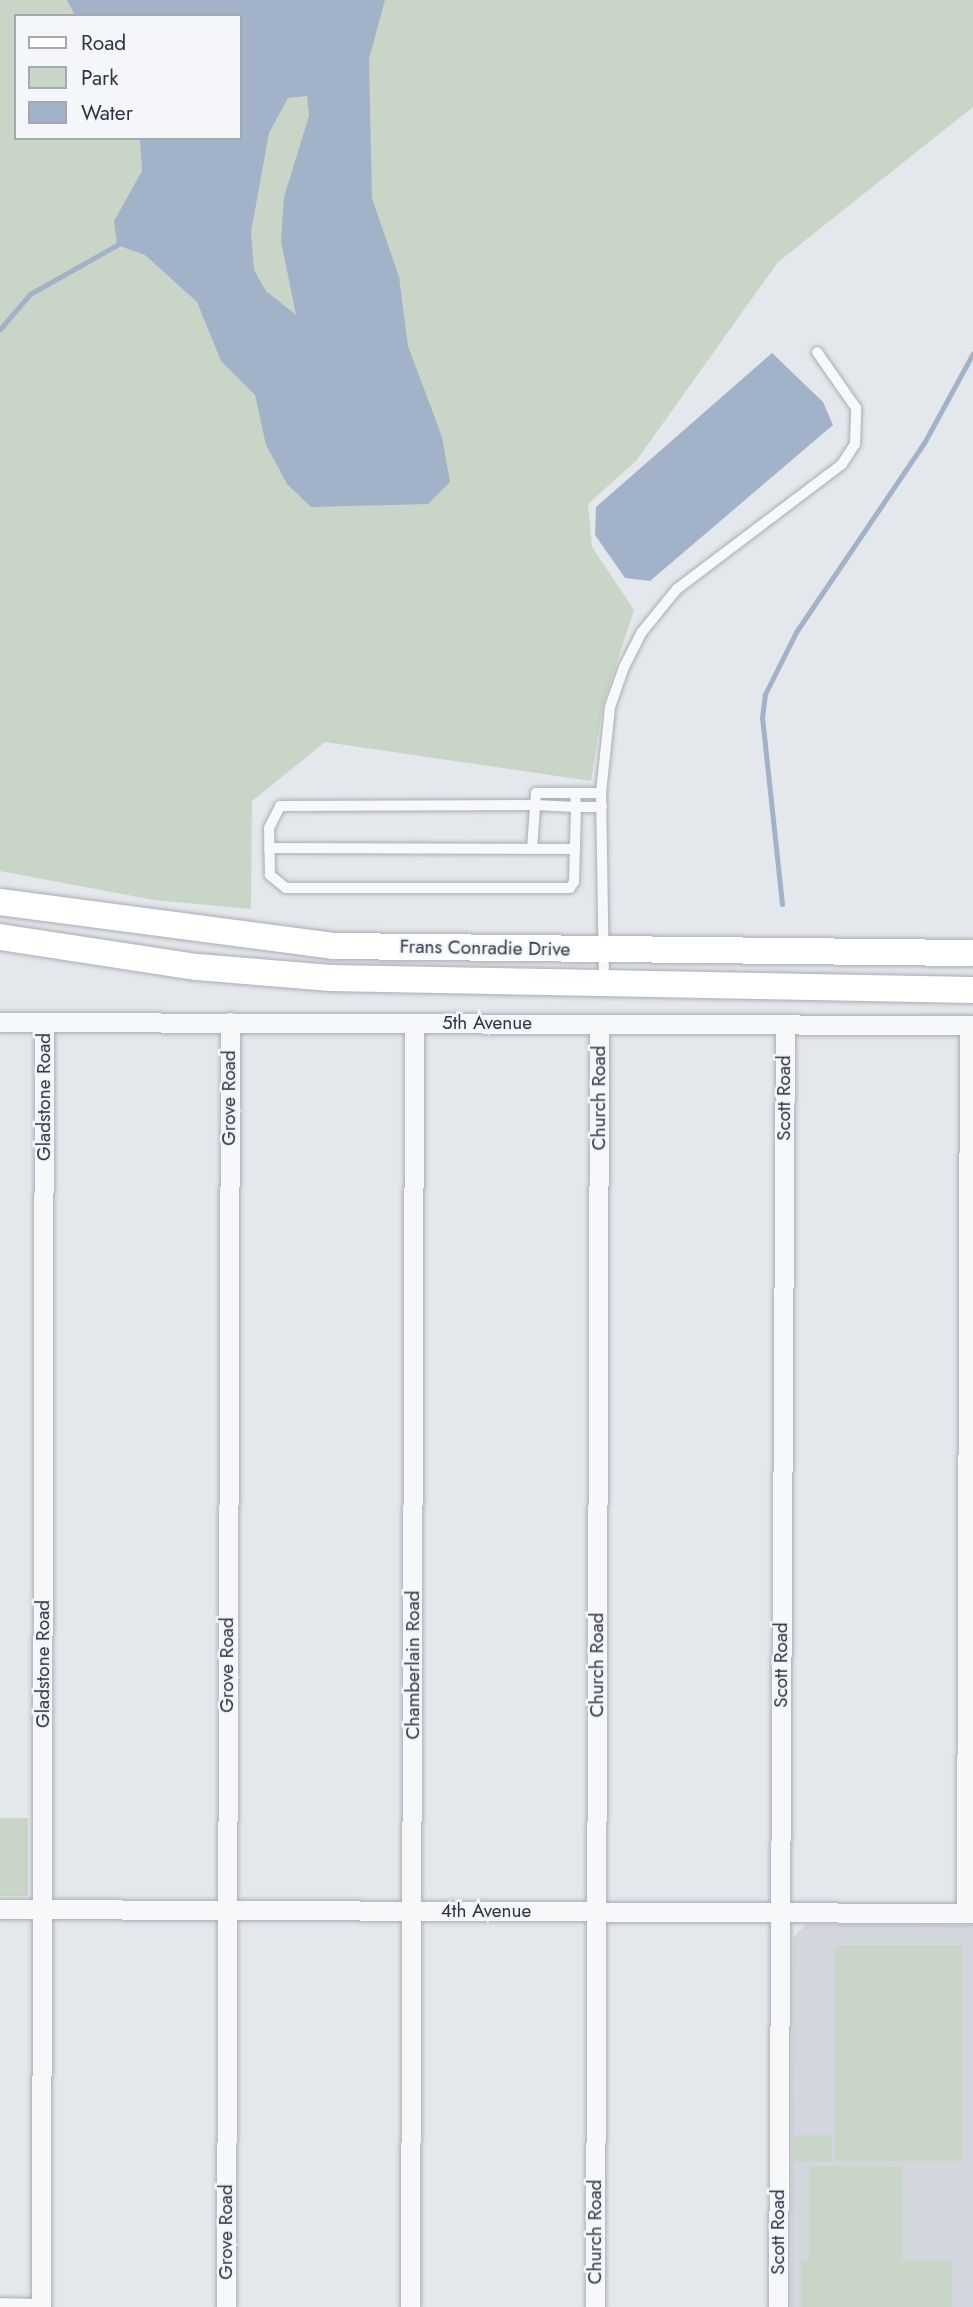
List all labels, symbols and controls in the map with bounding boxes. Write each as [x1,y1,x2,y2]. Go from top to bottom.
legend [14,14,242,140]
text: Road [81,28,126,58]
text: Park [81,63,118,93]
text: Water [81,98,133,128]
street label: Frans Conradie Drive [400,935,570,961]
street label: 5th Avenue [442,1012,532,1034]
street label: Gladstone Road [33,1033,55,1161]
street label: Church Road [588,1046,610,1150]
street label: Grove Road [218,1050,240,1146]
street label: Scott Road [773,1055,795,1141]
street label: Chamberlain Road [402,1590,424,1740]
street label: Gladstone Road [32,1600,54,1728]
street label: Church Road [586,1613,608,1717]
street label: Grove Road [216,1617,238,1713]
street label: Scott Road [770,1622,792,1708]
street label: 4th Avenue [441,1900,531,1922]
street label: Church Road [584,2180,606,2284]
street label: Grove Road [215,2184,237,2280]
street label: Scott Road [767,2189,789,2275]

